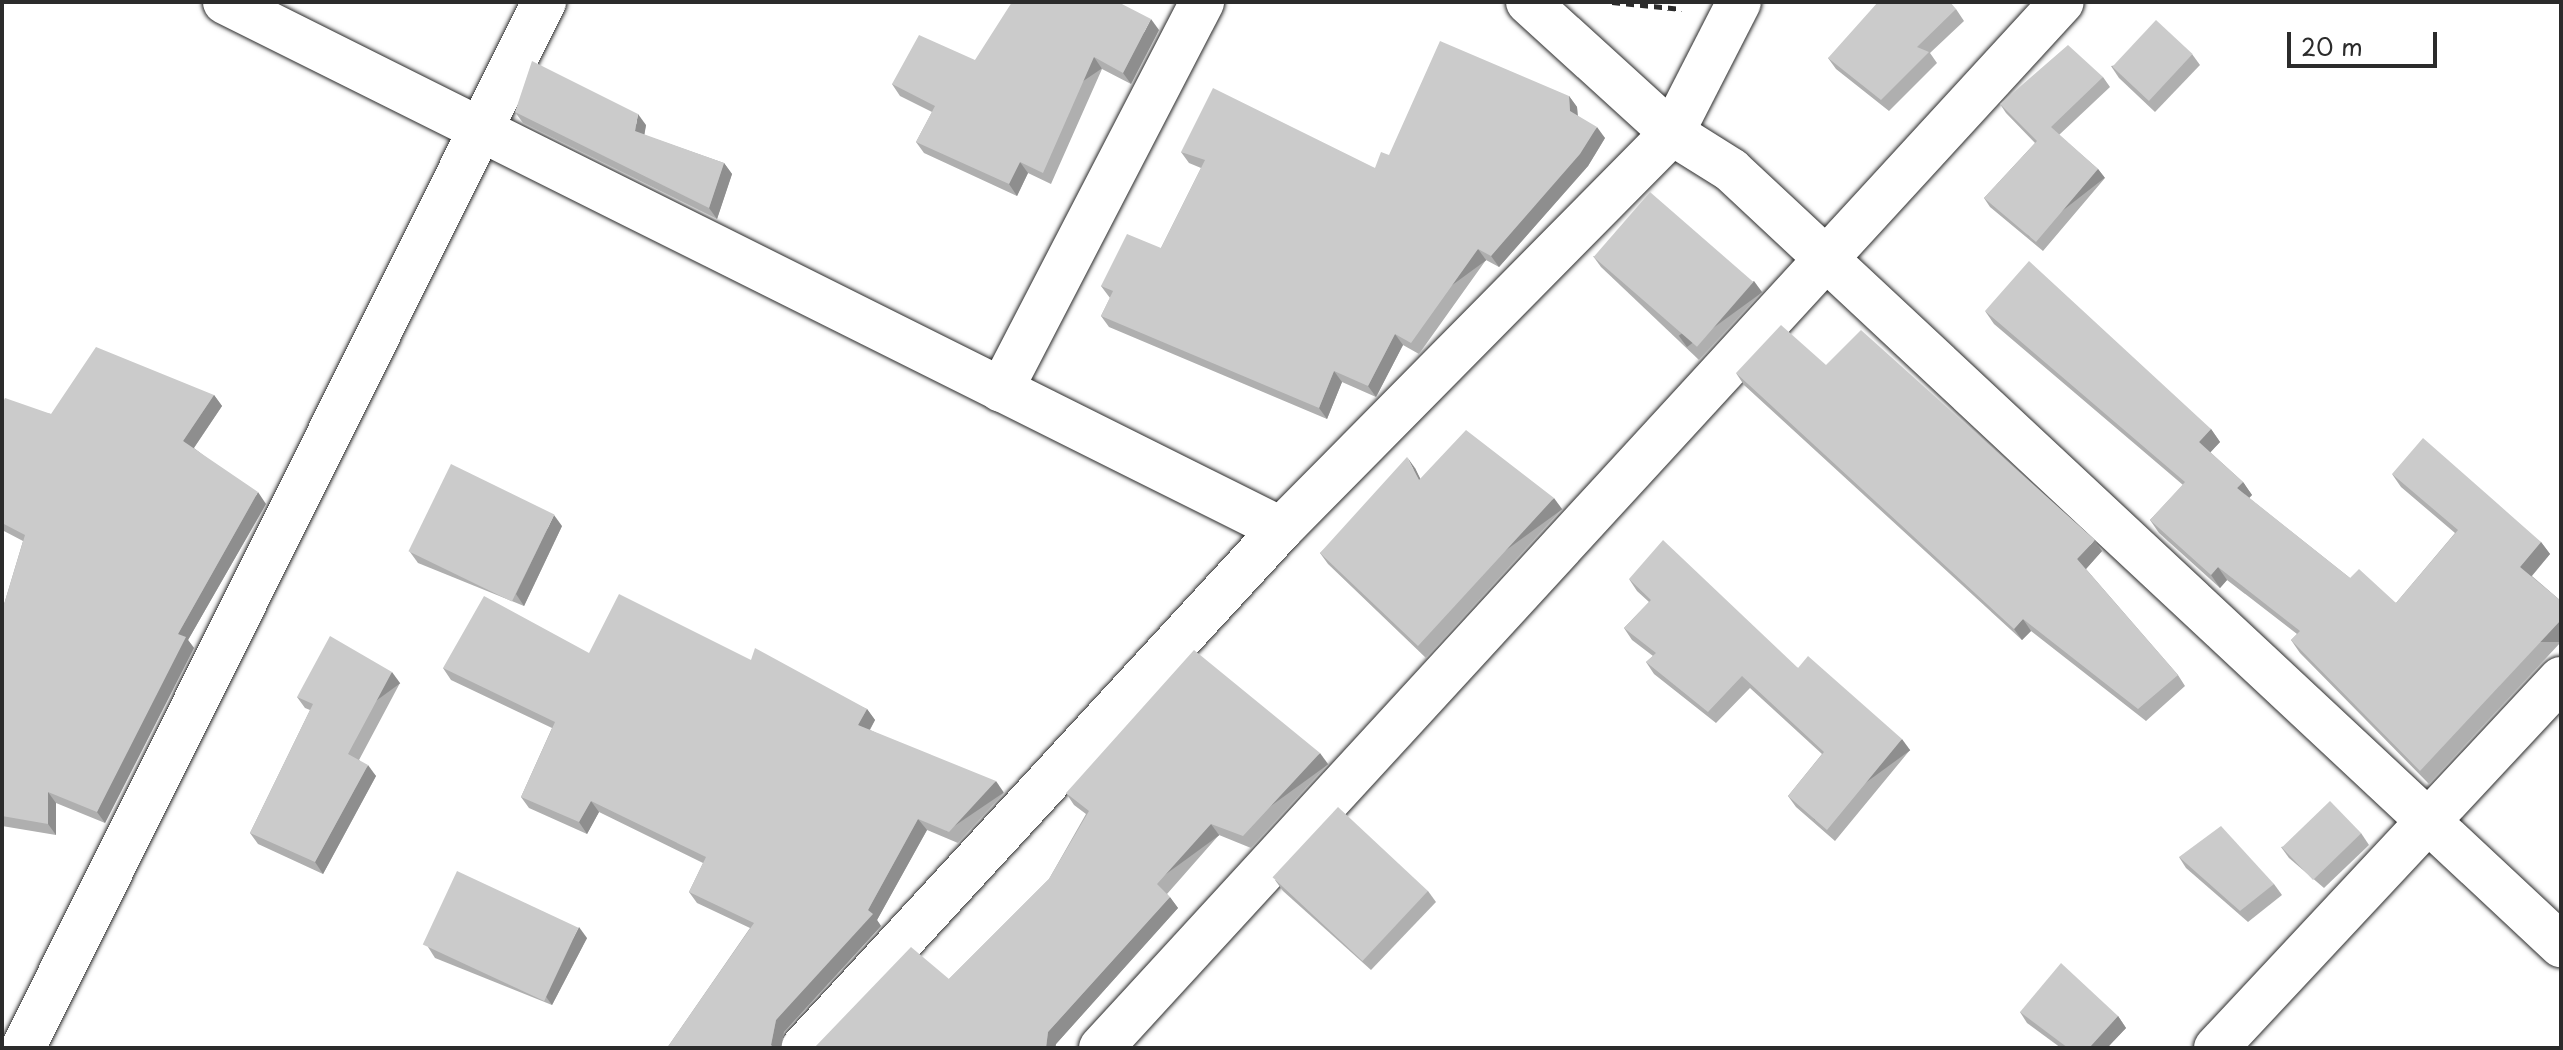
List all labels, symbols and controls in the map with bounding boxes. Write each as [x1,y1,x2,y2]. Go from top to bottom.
scale bar [2291,16,2441,66]
text: 20 m [2301,28,2363,64]

